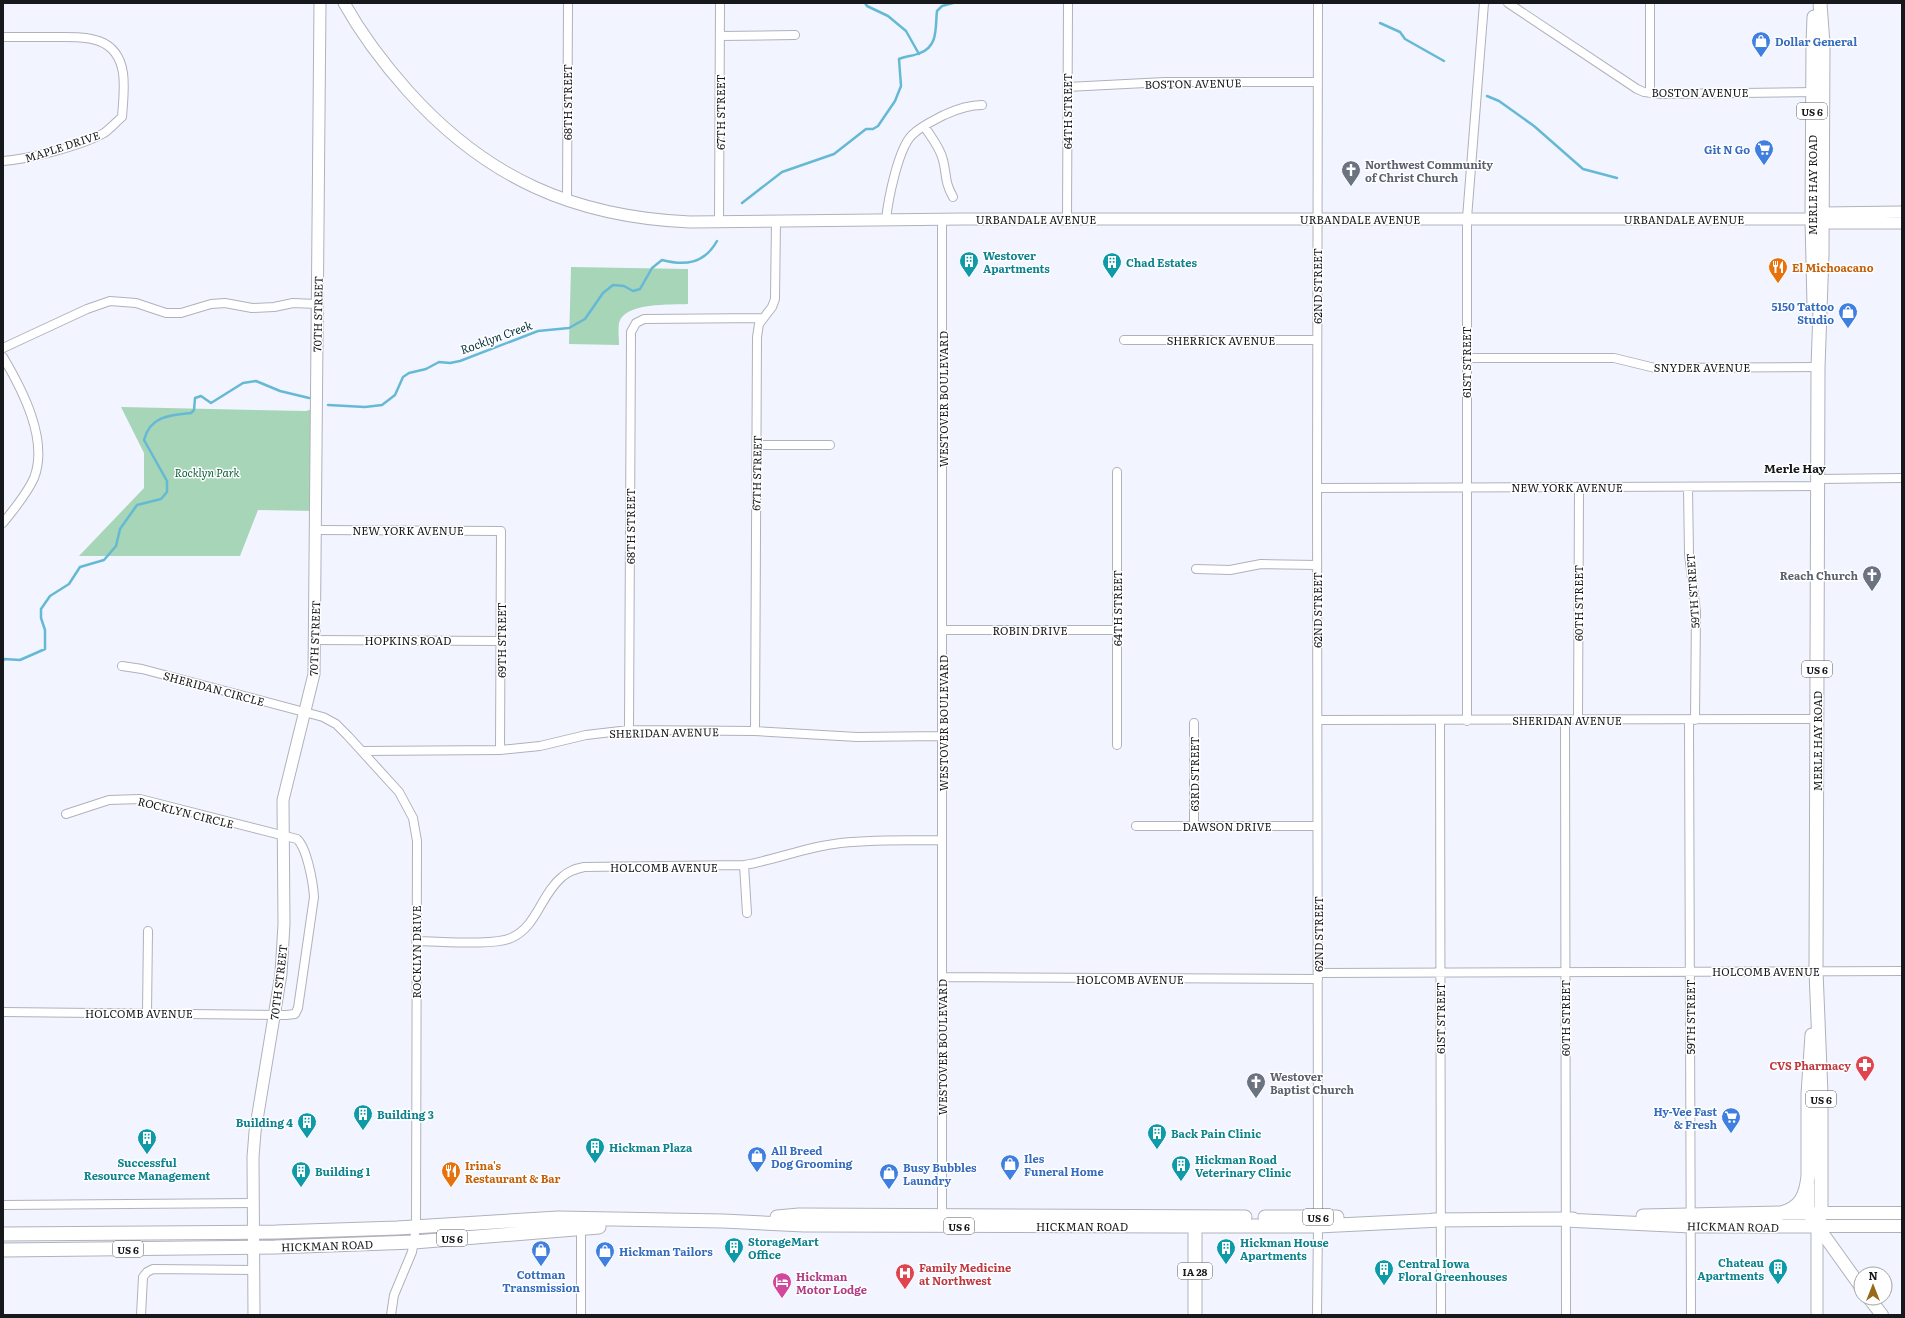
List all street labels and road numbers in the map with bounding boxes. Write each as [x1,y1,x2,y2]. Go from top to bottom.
street label: 68TH STREET [559,64,575,140]
street label: 64TH STREET [1059,73,1075,149]
street label: 67TH STREET [712,74,728,150]
street label: BOSTON AVENUE [1144,74,1242,92]
street label: BOSTON AVENUE [1652,84,1748,100]
road number: US 6 [1797,103,1827,119]
street label: MAPLE DRIVE [22,126,102,166]
street label: MERLE HAY ROAD [1804,135,1820,235]
street label: URBANDALE AVENUE [976,211,1096,227]
street label: URBANDALE AVENUE [1300,211,1420,227]
street label: URBANDALE AVENUE [1624,211,1744,227]
street label: 62ND STREET [1309,248,1325,324]
street label: 70TH STREET [308,276,326,352]
street label: 61ST STREET [1458,326,1474,398]
street label: WESTOVER BOULEVARD [935,331,951,467]
street label: SHERRICK AVENUE [1167,332,1275,348]
street label: SNYDER AVENUE [1654,359,1750,375]
street label: 67TH STREET [747,435,765,511]
street label: NEW YORK AVENUE [1511,479,1623,495]
street label: 68TH STREET [622,488,638,564]
street label: NEW YORK AVENUE [352,522,464,538]
street label: 59TH STREET [1681,553,1703,629]
street label: 60TH STREET [1570,565,1586,641]
street label: 64TH STREET [1109,570,1125,646]
street label: 62ND STREET [1309,572,1325,648]
street label: 70TH STREET [305,600,323,676]
street label: 69TH STREET [493,602,509,678]
street label: ROBIN DRIVE [992,622,1068,638]
street label: HOPKINS ROAD [365,632,451,648]
street label: WESTOVER BOULEVARD [935,655,951,791]
road number: US 6 [1802,661,1832,677]
street label: SHERIDAN CIRCLE [162,667,266,709]
street label: MERLE HAY ROAD [1809,691,1825,791]
street label: SHERIDAN AVENUE [1512,712,1622,728]
street label: SHERIDAN AVENUE [609,723,719,741]
street label: 63RD STREET [1186,737,1202,811]
street label: ROCKLYN CIRCLE [136,792,236,832]
street label: DAWSON DRIVE [1182,818,1272,834]
street label: HOLCOMB AVENUE [610,859,718,875]
street label: 62ND STREET [1310,896,1326,972]
street label: ROCKLYN DRIVE [408,905,424,999]
street label: 70TH STREET [265,943,291,1021]
street label: HOLCOMB AVENUE [1712,963,1820,979]
street label: HOLCOMB AVENUE [1076,971,1184,987]
street label: WESTOVER BOULEVARD [934,979,950,1115]
street label: 59TH STREET [1682,979,1698,1055]
street label: 60TH STREET [1557,980,1573,1056]
street label: 61ST STREET [1432,982,1448,1054]
street label: HOLCOMB AVENUE [85,1005,193,1021]
road number: US 6 [1806,1091,1836,1107]
road number: US 6 [1303,1209,1333,1225]
street label: HICKMAN ROAD [1687,1217,1779,1235]
road number: US 6 [944,1218,974,1234]
street label: HICKMAN ROAD [1036,1218,1128,1234]
road number: US 6 [437,1230,467,1246]
street label: HICKMAN ROAD [281,1235,373,1255]
road number: US 6 [113,1241,143,1257]
road number: IA 28 [1178,1263,1212,1279]

